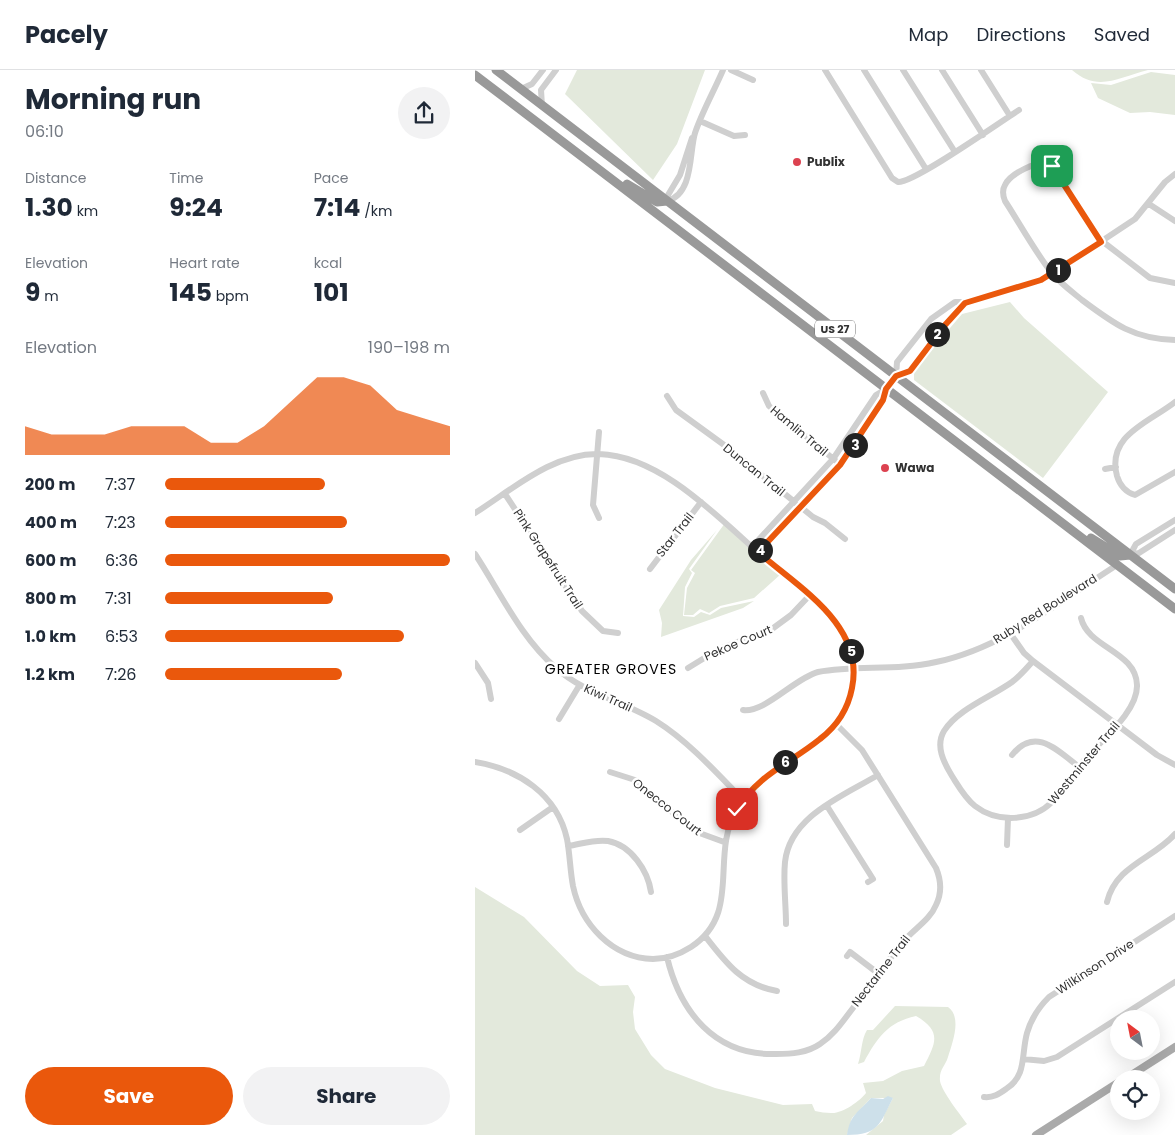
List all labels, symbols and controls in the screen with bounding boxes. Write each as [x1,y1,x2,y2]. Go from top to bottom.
text: Pacely [25,18,108,51]
text: Map [909,22,948,47]
text: Directions [976,22,1066,47]
text: Saved [1094,22,1150,47]
text: Morning run [25,80,201,119]
button: share [398,87,450,139]
text: 06:10 [25,120,64,143]
pin [1031,145,1073,187]
icon: arrive [1038,152,1066,180]
place label: Publix [807,153,846,170]
marker: Publix [791,156,803,168]
text: Distance [25,168,86,188]
text: Time [169,168,203,188]
text: Pace [314,168,348,188]
text: 1.30 [25,190,73,225]
text: 9:24 [169,190,223,225]
text: 7:14 [314,190,360,225]
text: km [73,201,98,221]
text: /km [360,201,393,221]
text: Elevation [25,253,88,273]
text: Heart rate [169,253,240,273]
text: kcal [314,253,342,273]
pin: 1 [1045,258,1071,282]
text: 1 [1056,260,1061,280]
text: 9 [25,275,40,310]
text: 145 [169,275,212,310]
text: 101 [314,275,349,310]
text: m [40,286,59,306]
text: bpm [212,286,249,306]
road number: US 27 [815,320,855,338]
pin: 2 [925,322,949,346]
text: 2 [934,324,942,344]
text: Elevation [25,336,97,359]
text: 190–198 m [368,336,450,359]
street label: Hamlin Trail [767,401,832,460]
pin: 3 [843,432,867,458]
text: 3 [851,435,860,455]
street label: Duncan Trail [720,439,789,500]
place label: Wawa [895,459,934,476]
marker: Wawa [879,462,891,474]
text: 200 m [25,473,75,496]
text: 7:37 [105,473,135,496]
street label: Pink Grapefruit Trail [510,505,587,612]
street label: Star Trail [652,509,697,560]
text: 400 m [25,511,77,534]
text: 7:23 [105,511,136,534]
pin: 4 [747,538,773,562]
text: 4 [756,540,765,560]
text: 600 m [25,549,76,572]
text: 6:36 [105,549,138,572]
street label: Ruby Red Boulevard [989,570,1100,647]
text: 800 m [25,587,77,610]
text: 7:31 [105,587,132,610]
street label: Pekoe Court [701,621,774,665]
text: 1.0 km [25,625,76,648]
text: 6:53 [105,625,138,648]
pin: 5 [839,638,863,664]
text: 5 [847,641,856,661]
district label: GREATER GROVES [545,659,677,679]
text: 1.2 km [25,663,75,686]
text: 7:26 [105,663,137,686]
street label: Kiwi Trail [581,679,635,716]
street label: Westminster Trail [1044,718,1123,808]
pin: 6 [773,750,797,774]
text: 6 [781,752,790,772]
street label: Onecco Court [629,774,705,839]
pin [716,788,758,830]
icon: check [723,795,751,823]
street label: Nectarine Trail [847,931,914,1010]
street label: Wilkinson Drive [1053,935,1137,998]
north arrow [1110,1010,1160,1060]
map controls [1110,1010,1160,1120]
button: Save [25,1067,233,1125]
button: Share [243,1067,450,1125]
button: locate [1110,1070,1160,1120]

